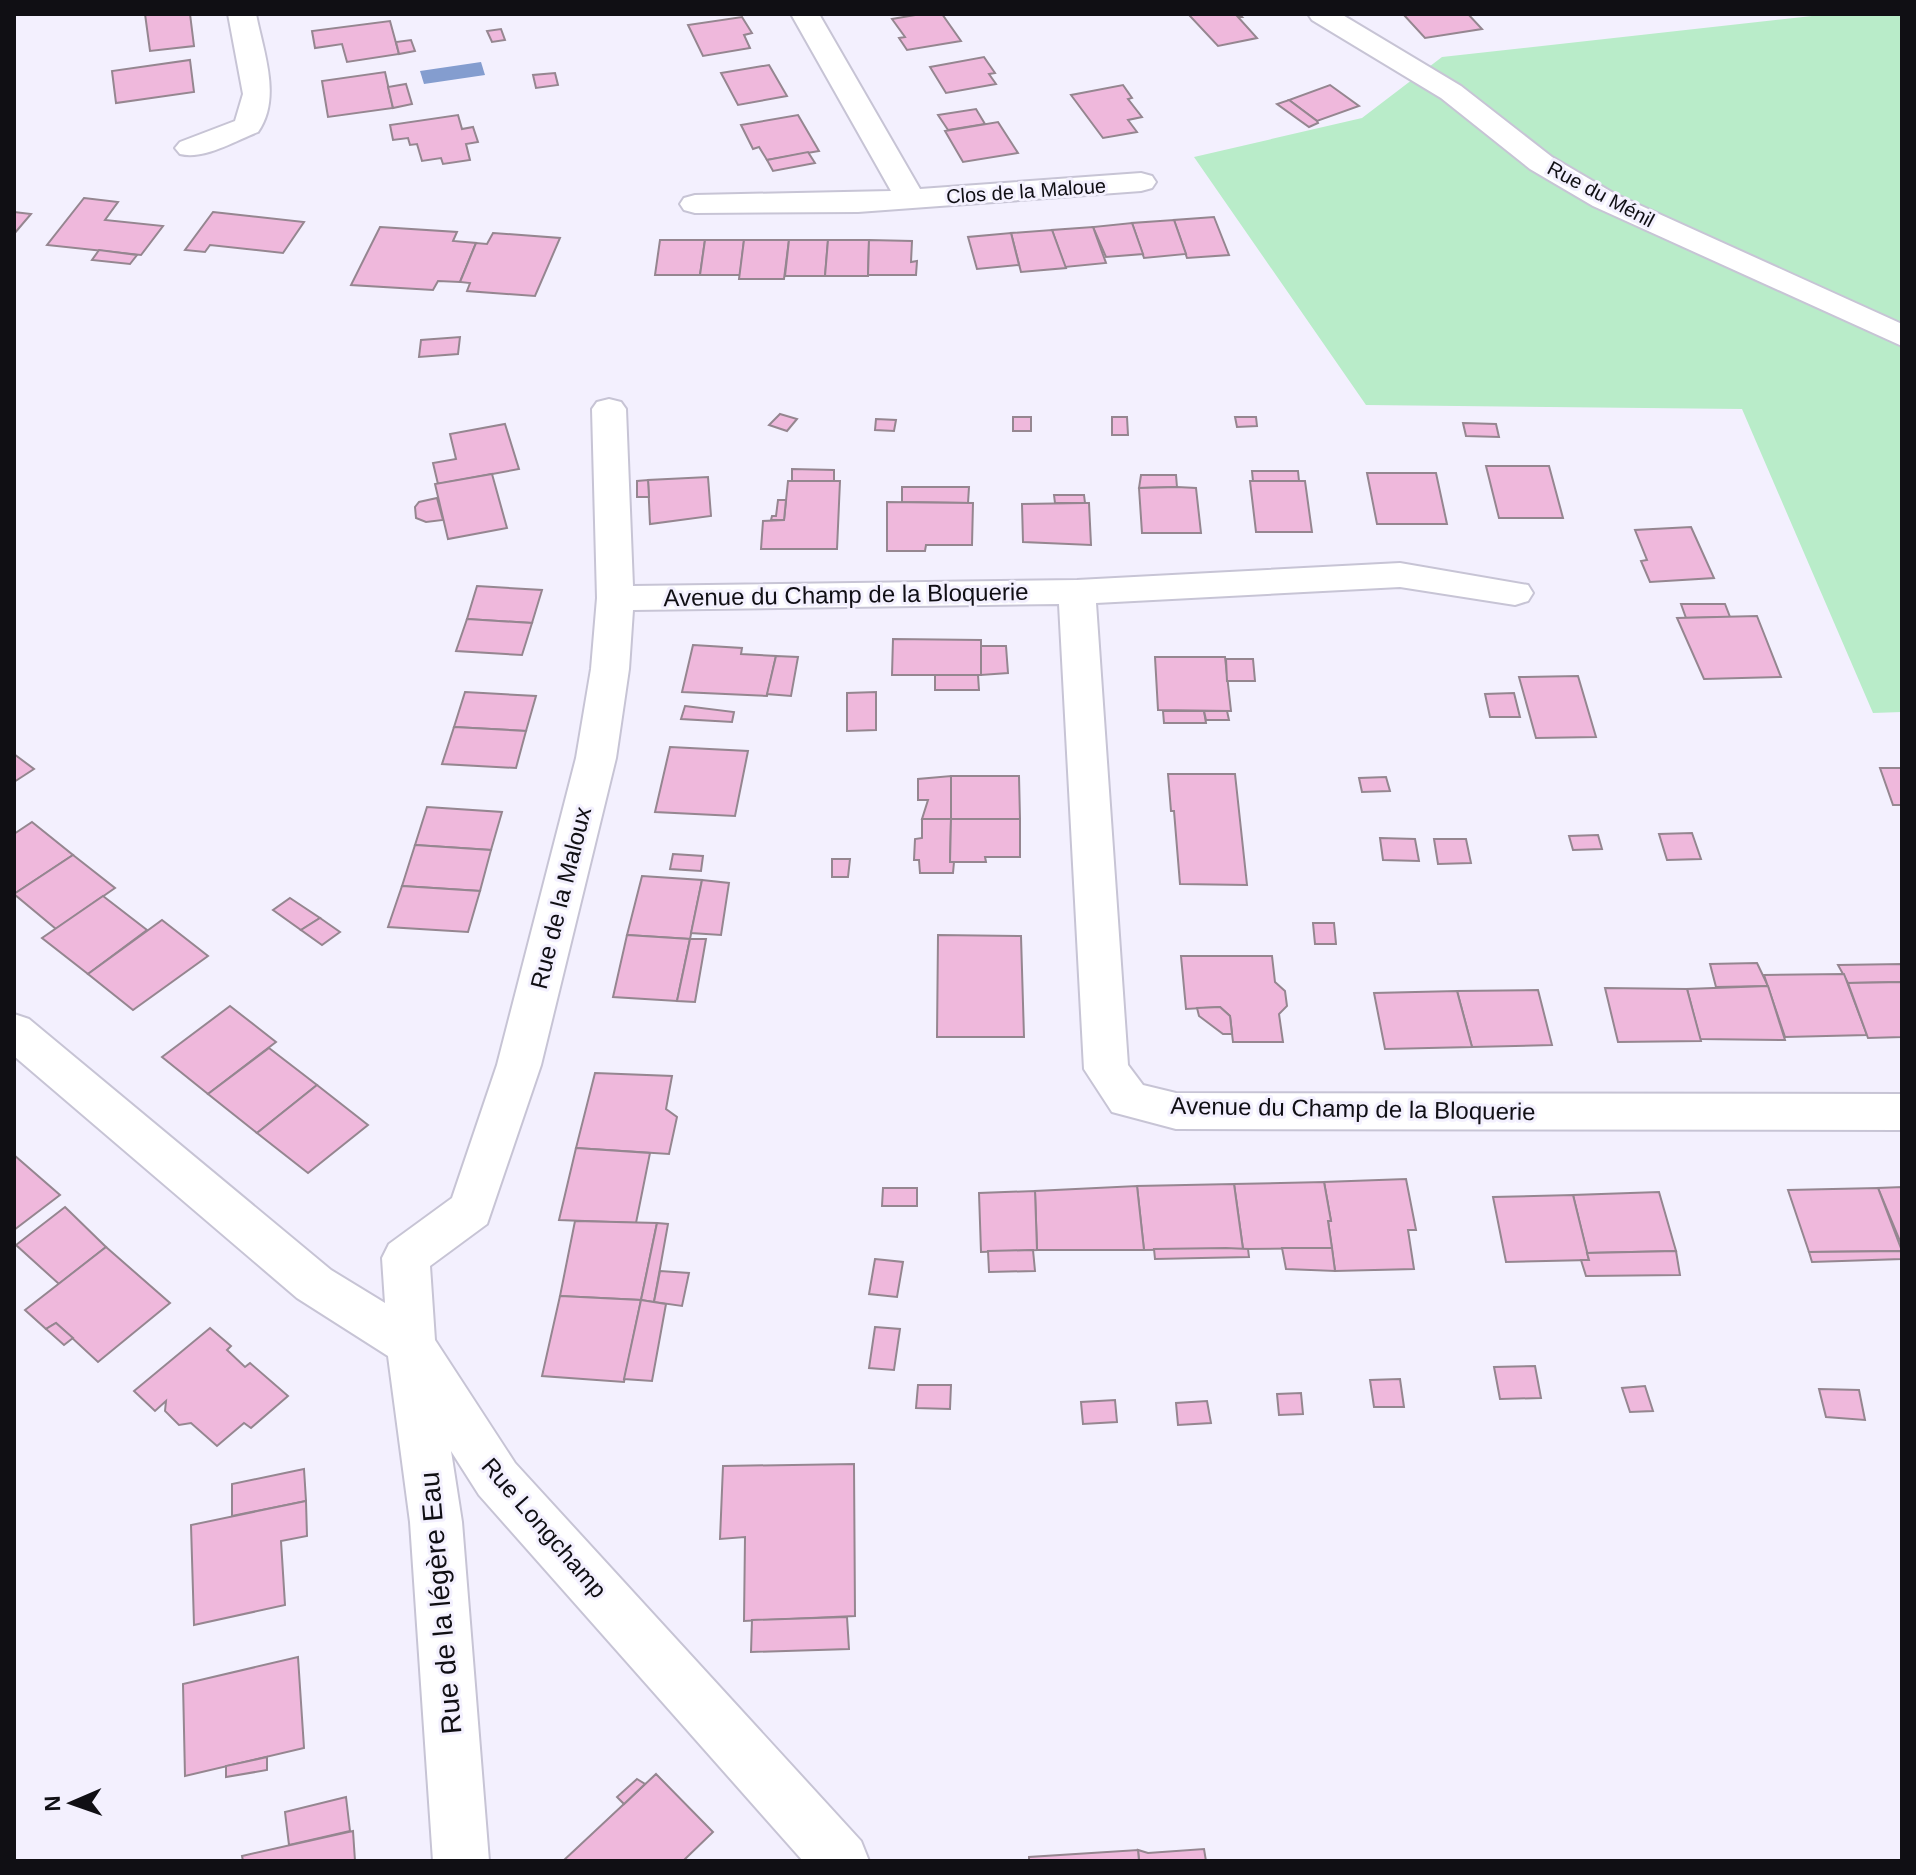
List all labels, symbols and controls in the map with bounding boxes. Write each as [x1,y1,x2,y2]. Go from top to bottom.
street label: Rue du Ménil [1544,157,1658,231]
street label: Clos de la Maloue [945,174,1107,208]
street label: Avenue du Champ de la Bloquerie [663,578,1029,611]
street label: Rue de la Maloux [525,804,596,992]
street label: Avenue du Champ de la Bloquerie [1170,1092,1536,1125]
street label: Rue Longchamp [476,1452,612,1603]
street label: Rue de la légère Eau [414,1471,467,1735]
north arrow [32,1763,112,1843]
text: N [40,1795,65,1812]

